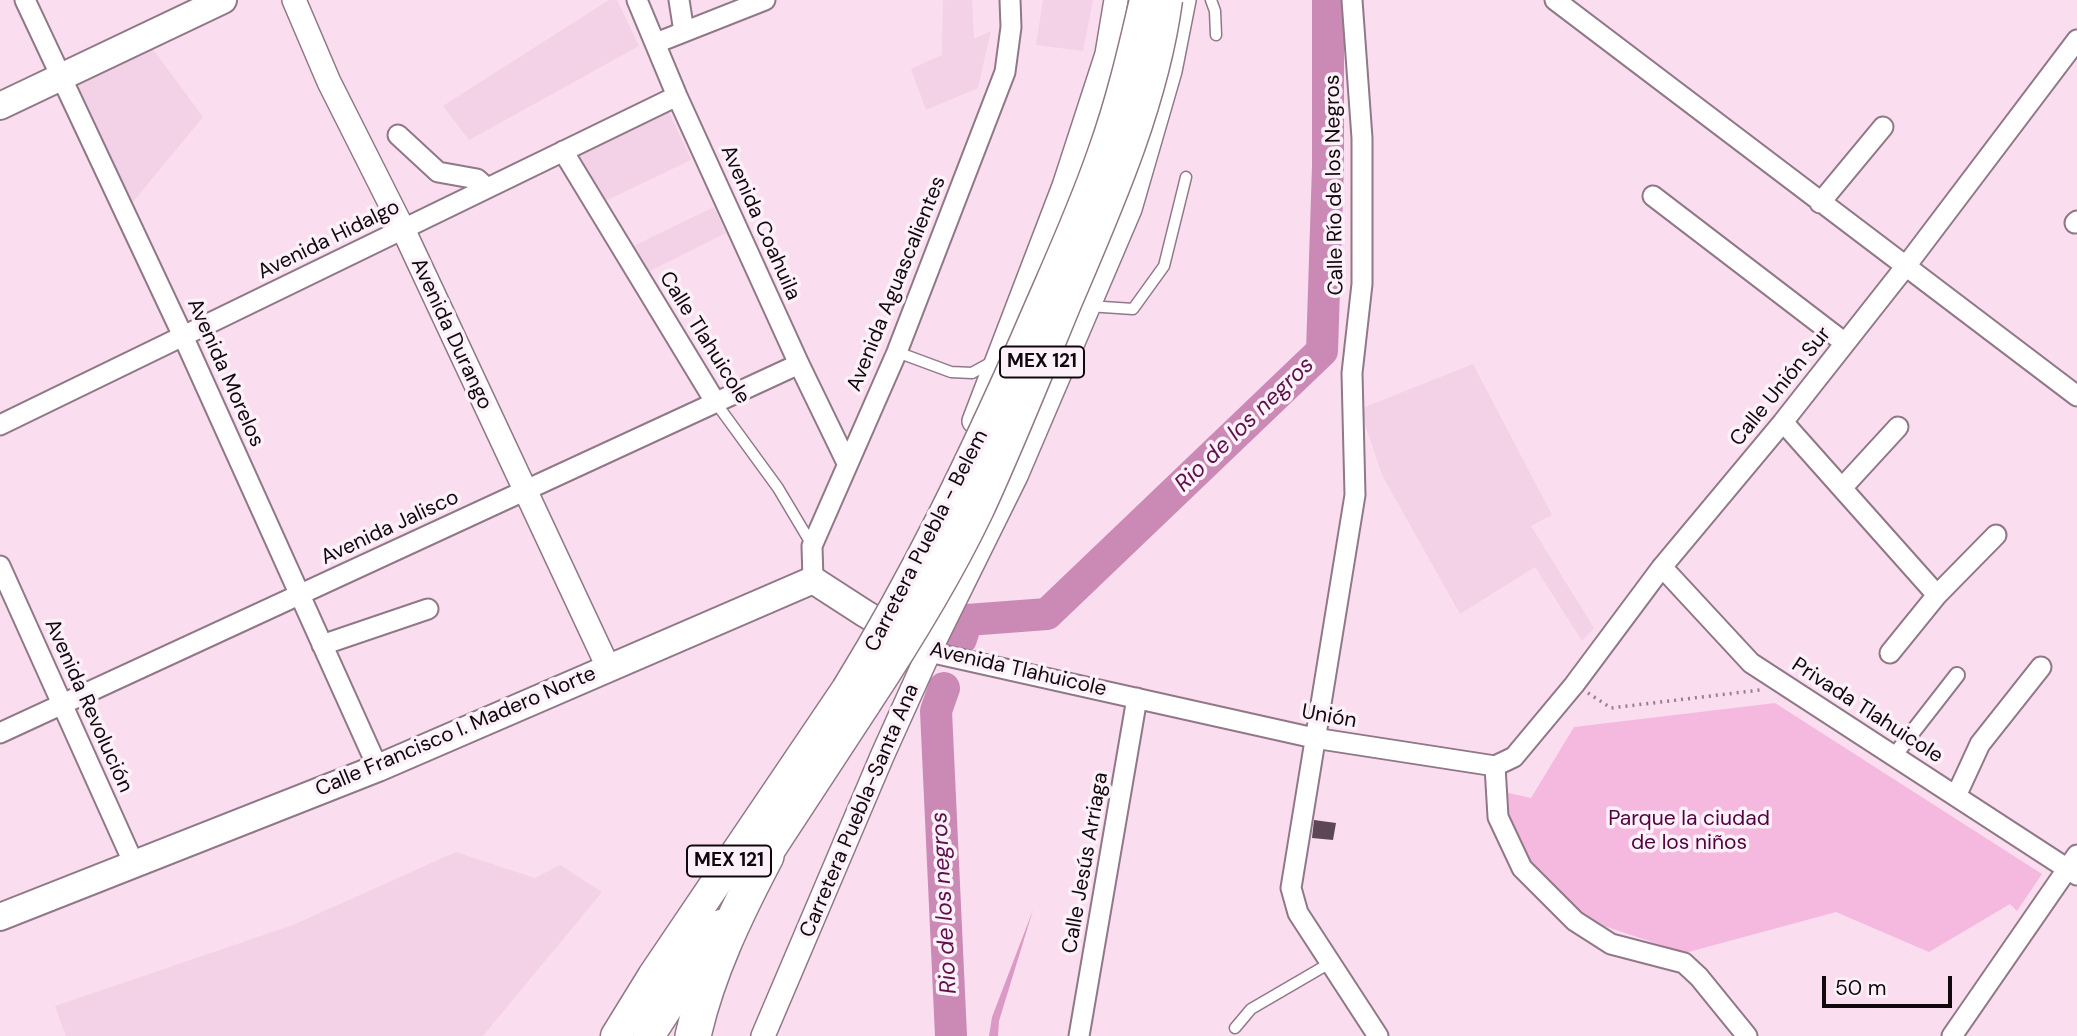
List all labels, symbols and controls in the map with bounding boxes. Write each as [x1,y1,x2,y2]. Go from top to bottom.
street label: Calle Río de los Negros [1320,74,1350,296]
street label: Avenida Coahuila [715,142,805,304]
street label: Avenida Aguascalientes [842,173,952,395]
street label: Avenida Hidalgo [254,195,404,285]
street label: Avenida Durango [405,254,497,414]
street label: Calle Tlahuicole [653,267,755,409]
street label: Avenida Morelos [181,295,269,451]
street label: Calle Unión Sur [1725,322,1837,452]
road number: MEX 121 [1000,346,1084,378]
water label: Rio de los negros [1170,352,1320,498]
street label: Carretera Puebla - Belem [860,426,994,656]
street label: Avenida Jalisco [317,485,463,571]
street label: Avenida Revolución [38,615,138,797]
street label: Avenida Tlahuicole [927,637,1109,703]
street label: Privada Tlahuicole [1787,653,1947,769]
street label: Calle Francisco I. Madero Norte [312,661,600,803]
street label: Carretera Puebla-Santa Ana [795,680,925,942]
street label: Unión [1300,700,1358,734]
street label: Calle Jesús Arriaga [1058,770,1114,956]
park label: Parque la ciudad de los niños [1608,806,1770,856]
water label: Rio de los negros [926,811,964,995]
road number: MEX 121 [687,846,771,876]
scale bar [1825,962,1954,1006]
text: 50 m [1835,974,1886,1002]

